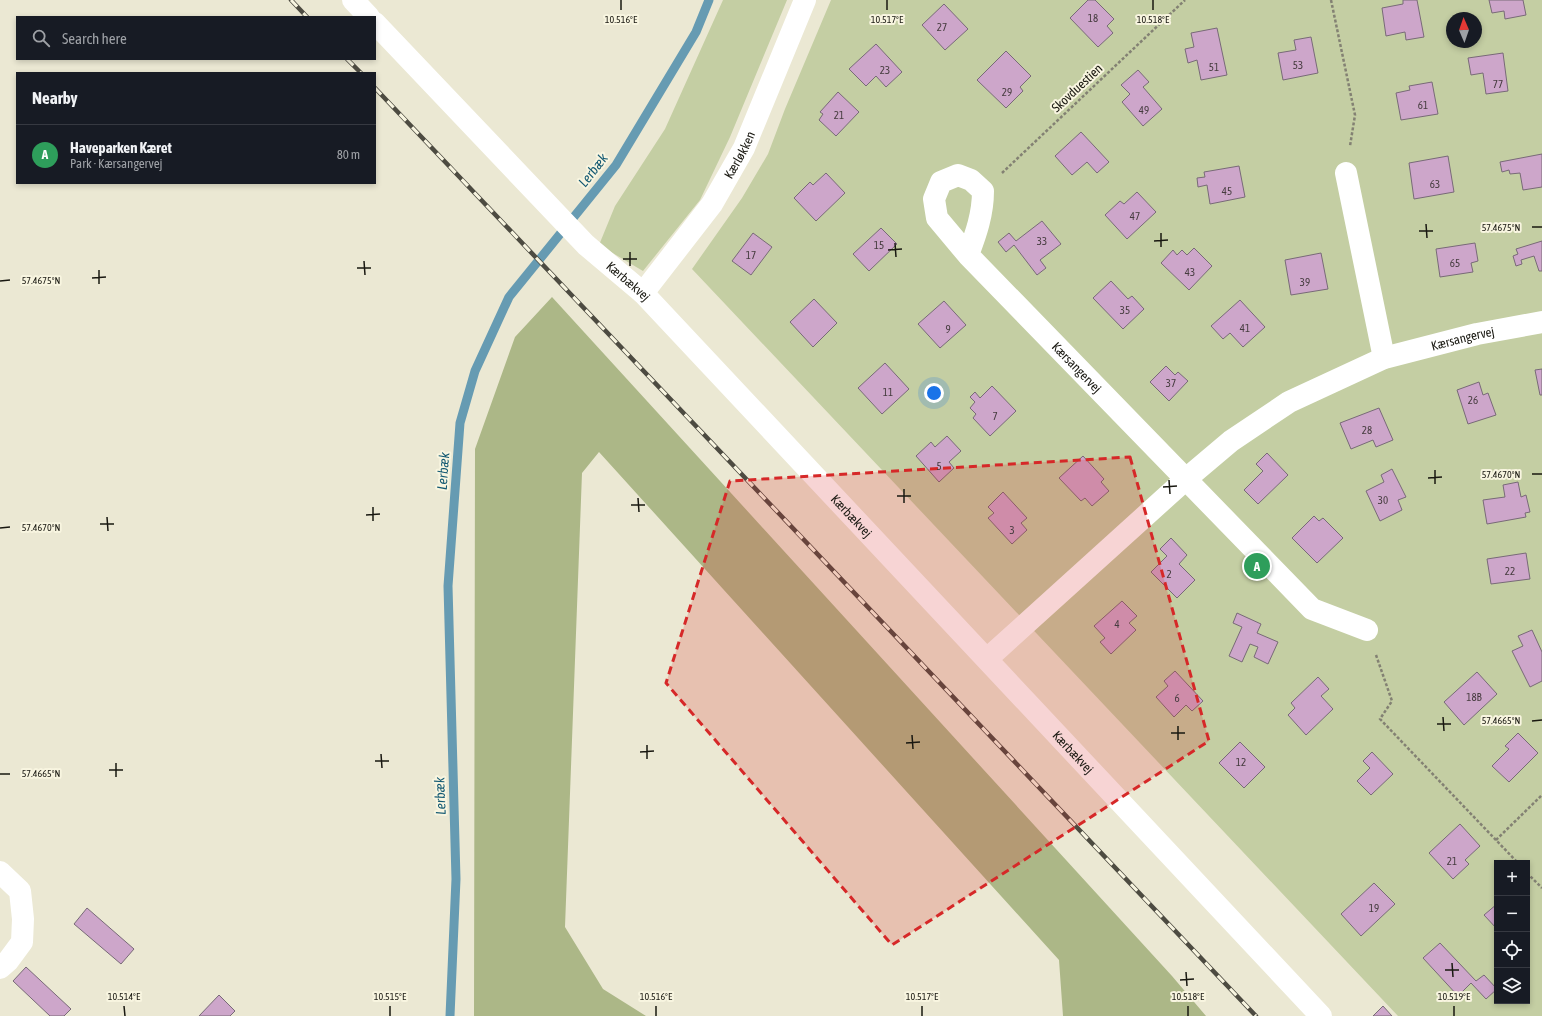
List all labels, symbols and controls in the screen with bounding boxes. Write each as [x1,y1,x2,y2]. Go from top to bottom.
house number: 18 [1088,12,1098,24]
north arrow [1446,12,1482,48]
text: 10.516°E [605,14,638,25]
text: 10.517°E [871,14,904,25]
text: 10.518°E [1137,14,1170,25]
search box [16,16,376,60]
house number: 27 [937,21,947,33]
icon: search [30,27,52,49]
text: Search here [62,30,127,47]
house number: 53 [1293,59,1303,71]
street label: Skovduestien [1048,61,1106,115]
house number: 51 [1209,61,1219,73]
house number: 23 [880,64,890,76]
house number: 77 [1493,78,1503,90]
house number: 29 [1002,86,1012,98]
text: Nearby [32,88,78,108]
house number: 61 [1418,99,1428,111]
house number: 49 [1139,104,1149,116]
house number: 21 [834,109,844,121]
street label: Kærløkken [721,129,758,181]
text: Haveparken Kæret [70,139,172,156]
text: A [42,147,48,162]
text: 80 m [337,147,360,162]
water label: Lerbæk [575,150,611,190]
text: Park · Kærsangervej [70,156,163,171]
house number: 63 [1430,178,1440,190]
house number: 45 [1222,185,1232,197]
house number: 47 [1130,210,1140,222]
text: 57.4675°N [1482,222,1520,233]
house number: 33 [1037,235,1047,247]
house number: 15 [874,239,884,251]
house number: 17 [746,249,756,261]
house number: 65 [1450,257,1460,269]
street label: Kærbækvej [604,258,654,304]
house number: 43 [1185,266,1195,278]
text: 57.4675°N [22,275,60,286]
house number: 39 [1300,276,1310,288]
house number: 35 [1120,304,1130,316]
house number: 41 [1240,322,1250,334]
house number: 9 [945,323,951,335]
street label: Kærsangervej [1429,323,1496,353]
street label: Kærsangervej [1049,339,1105,396]
house number: 37 [1166,377,1176,389]
your location [924,383,944,403]
house number: 11 [883,386,893,398]
house number: 26 [1468,394,1478,406]
house number: 7 [992,410,998,422]
house number: 28 [1362,424,1372,436]
water label: Lerbæk [434,451,452,490]
house number: 5 [936,460,942,472]
text: 57.4670°N [1482,469,1520,480]
street label: Kærbækvej [828,491,875,540]
house number: 30 [1378,494,1388,506]
text: 57.4670°N [22,522,60,533]
house number: 3 [1009,524,1015,536]
pin: A [1244,551,1270,581]
house number: 22 [1505,565,1515,577]
house number: 2 [1166,568,1172,580]
house number: 4 [1114,618,1120,630]
house number: 18B [1466,691,1483,703]
house number: 6 [1174,692,1180,704]
text: 57.4665°N [1482,715,1520,726]
street label: Kærbækvej [1050,728,1097,776]
house number: 12 [1236,756,1246,768]
text: 57.4665°N [22,768,60,779]
water label: Lerbæk [431,776,449,815]
house number: 21 [1447,855,1457,867]
map controls [1494,860,1530,1004]
button: + [1494,860,1530,896]
button: − [1494,896,1530,932]
house number: 19 [1369,902,1379,914]
button: locate [1494,932,1530,968]
button: layers [1494,968,1530,1004]
text: 10.514°E [108,991,141,1002]
text: 10.515°E [374,991,407,1002]
text: 10.516°E [640,991,673,1002]
text: 10.517°E [906,991,939,1002]
text: 10.518°E [1172,991,1205,1002]
text: 10.519°E [1438,991,1471,1002]

